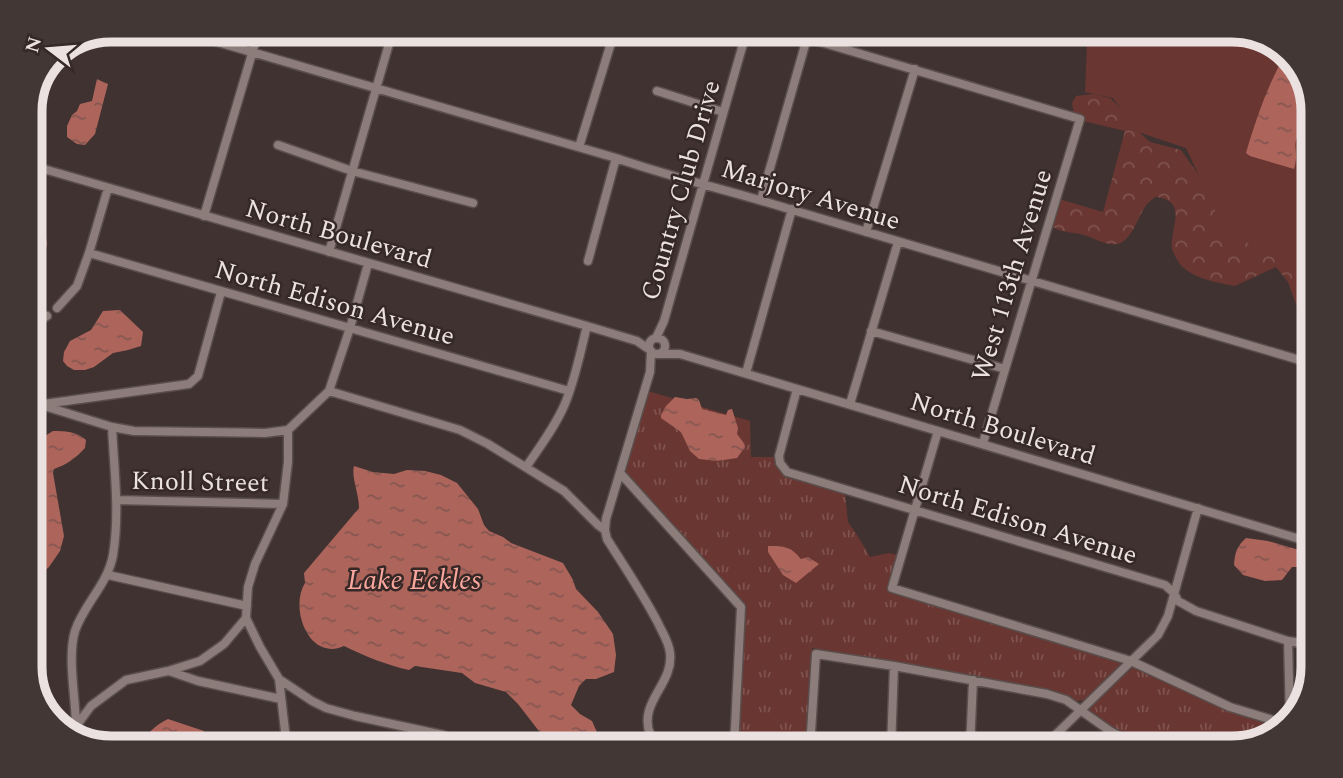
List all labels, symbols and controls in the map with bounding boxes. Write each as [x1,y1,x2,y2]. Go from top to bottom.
north arrow [14,14,84,84]
text: N [18,33,50,56]
street label: Country Club Drive [630,76,732,305]
street label: Marjory Avenue [716,149,905,241]
street label: West 113th Avenue [961,164,1063,386]
street label: North Boulevard [241,188,437,280]
street label: North Edison Avenue [210,250,460,356]
street label: North Boulevard [905,382,1100,476]
street label: Knoll Street [131,461,269,503]
street label: North Edison Avenue [893,465,1142,575]
water label: Lake Eckles [347,559,481,602]

